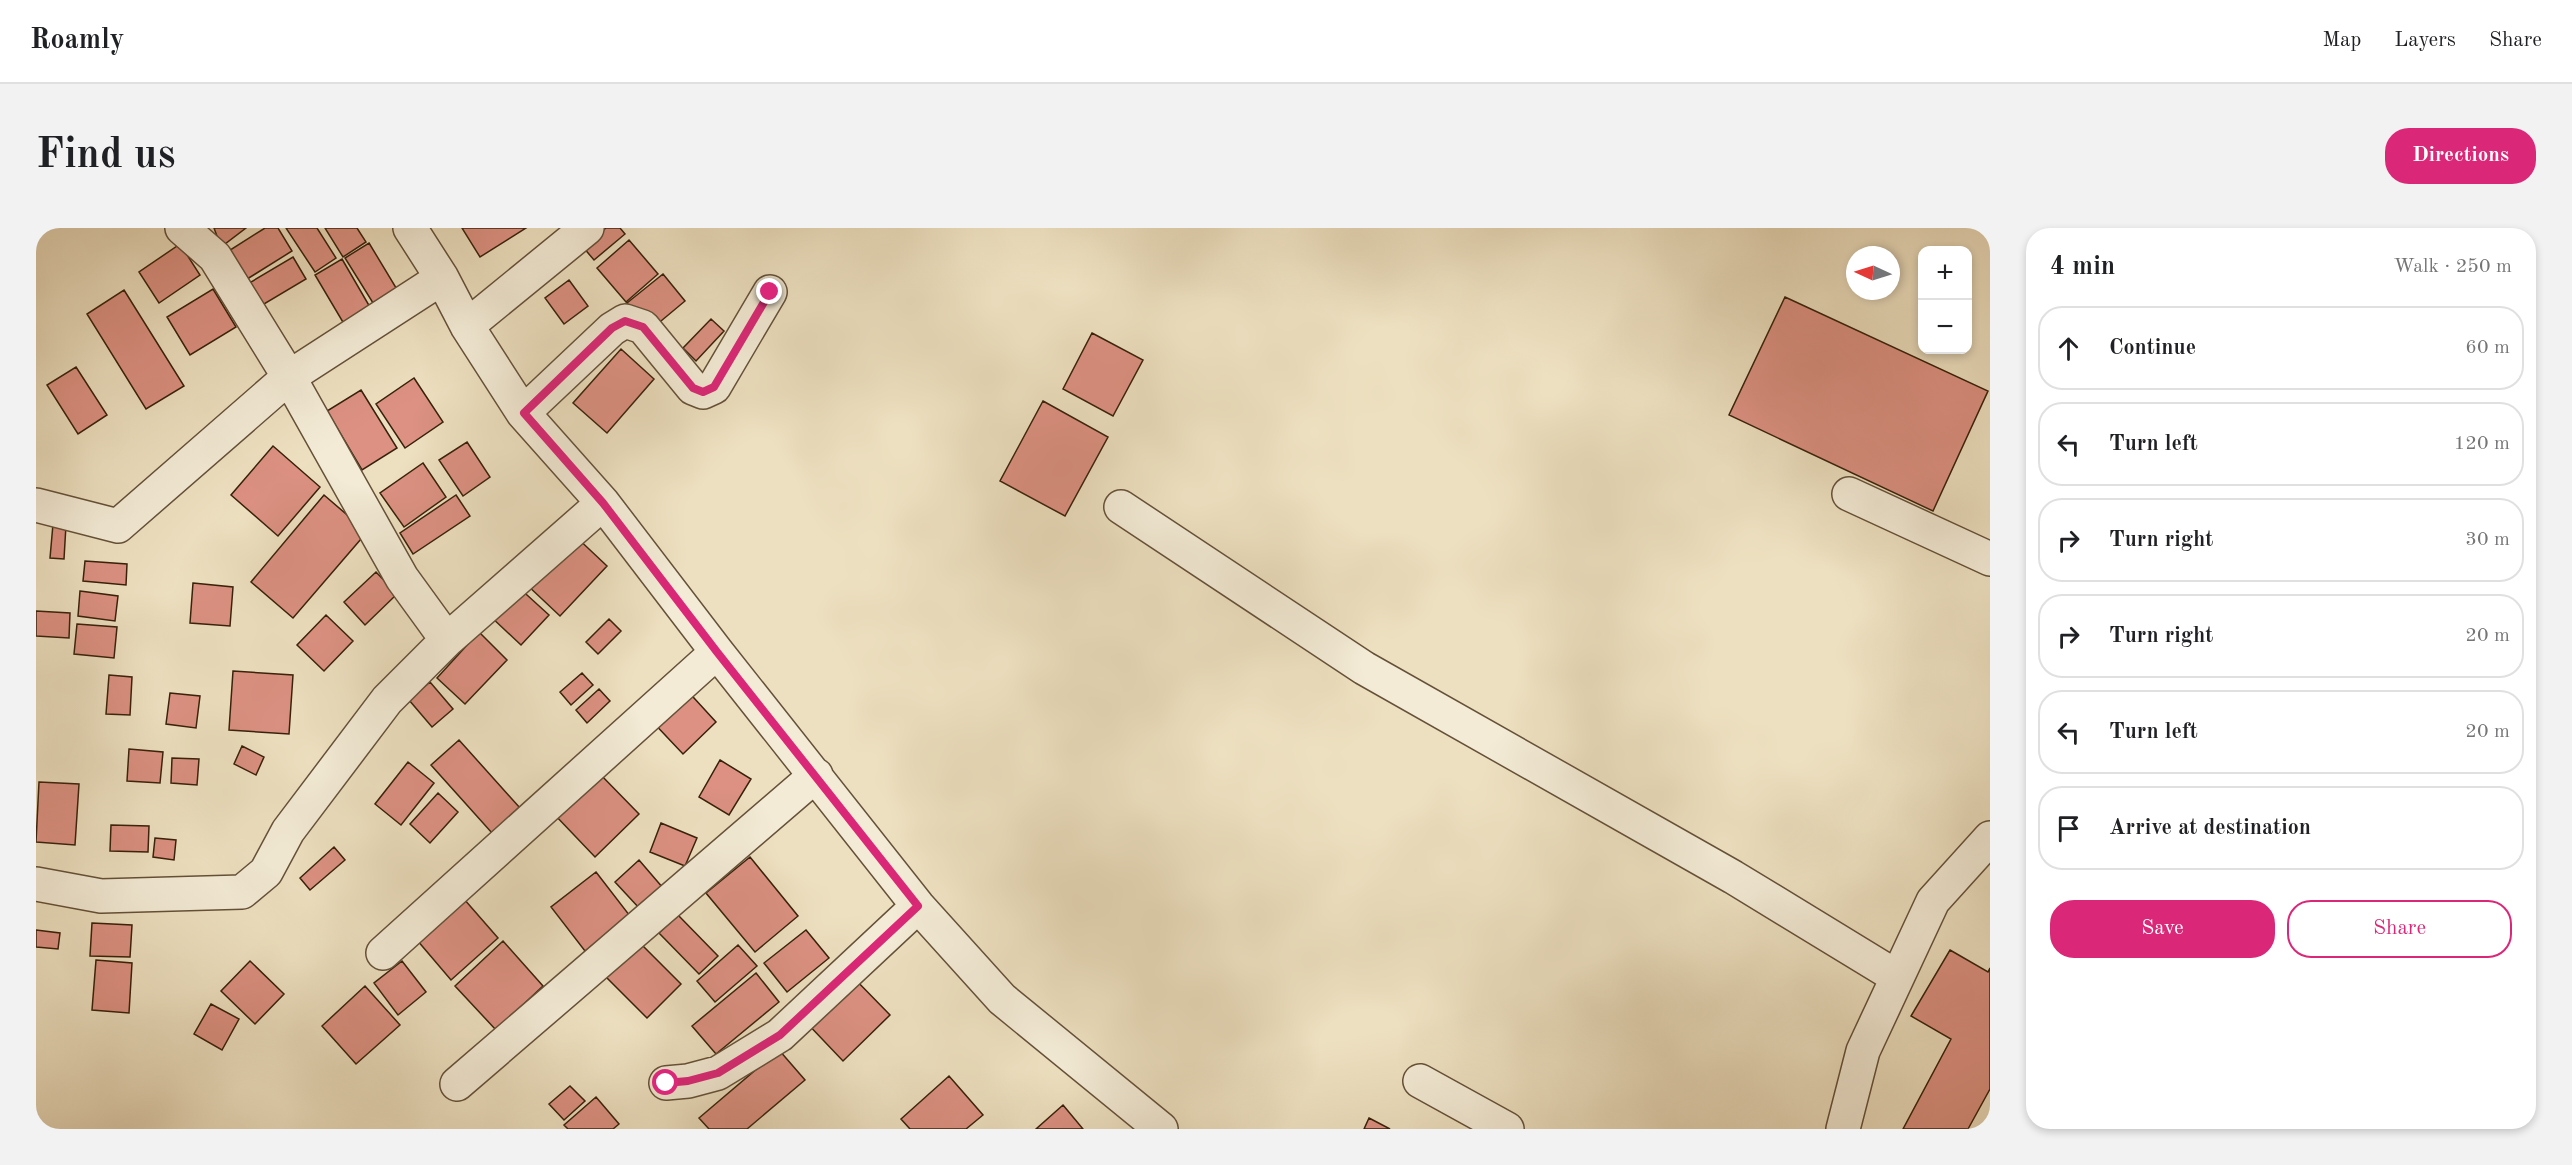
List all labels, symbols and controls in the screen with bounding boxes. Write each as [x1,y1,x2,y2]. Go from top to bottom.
text: Roamly [30,27,124,55]
text: Map [2322,30,2361,51]
text: Layers [2394,30,2456,51]
text: Share [2489,30,2542,51]
button: Directions [2385,128,2536,184]
text: Find us [36,135,175,177]
north arrow [1846,246,1900,300]
map controls [1918,246,1972,354]
button: + [1918,246,1972,300]
text: 4 min [2050,254,2115,280]
text: Walk · 250 m [2393,257,2512,277]
route end [756,278,782,304]
button: − [1918,300,1972,354]
icon: ahead [2052,332,2085,365]
text: Continue [2109,337,2196,359]
text: 60 m [2465,338,2510,358]
icon: left [2052,428,2085,461]
text: Turn left [2109,433,2198,455]
text: 120 m [2454,434,2510,454]
icon: right [2052,524,2085,557]
text: Turn right [2109,529,2213,551]
text: 30 m [2465,530,2510,550]
icon: right [2052,620,2085,653]
text: Turn right [2109,625,2213,647]
text: 20 m [2465,626,2510,646]
icon: left [2052,716,2085,749]
text: Turn left [2109,721,2198,743]
text: 20 m [2465,722,2510,742]
icon: arrive [2052,812,2085,845]
text: Arrive at destination [2109,817,2311,839]
button: Save [2050,900,2275,958]
button: Share [2287,900,2512,958]
route start [652,1069,678,1095]

